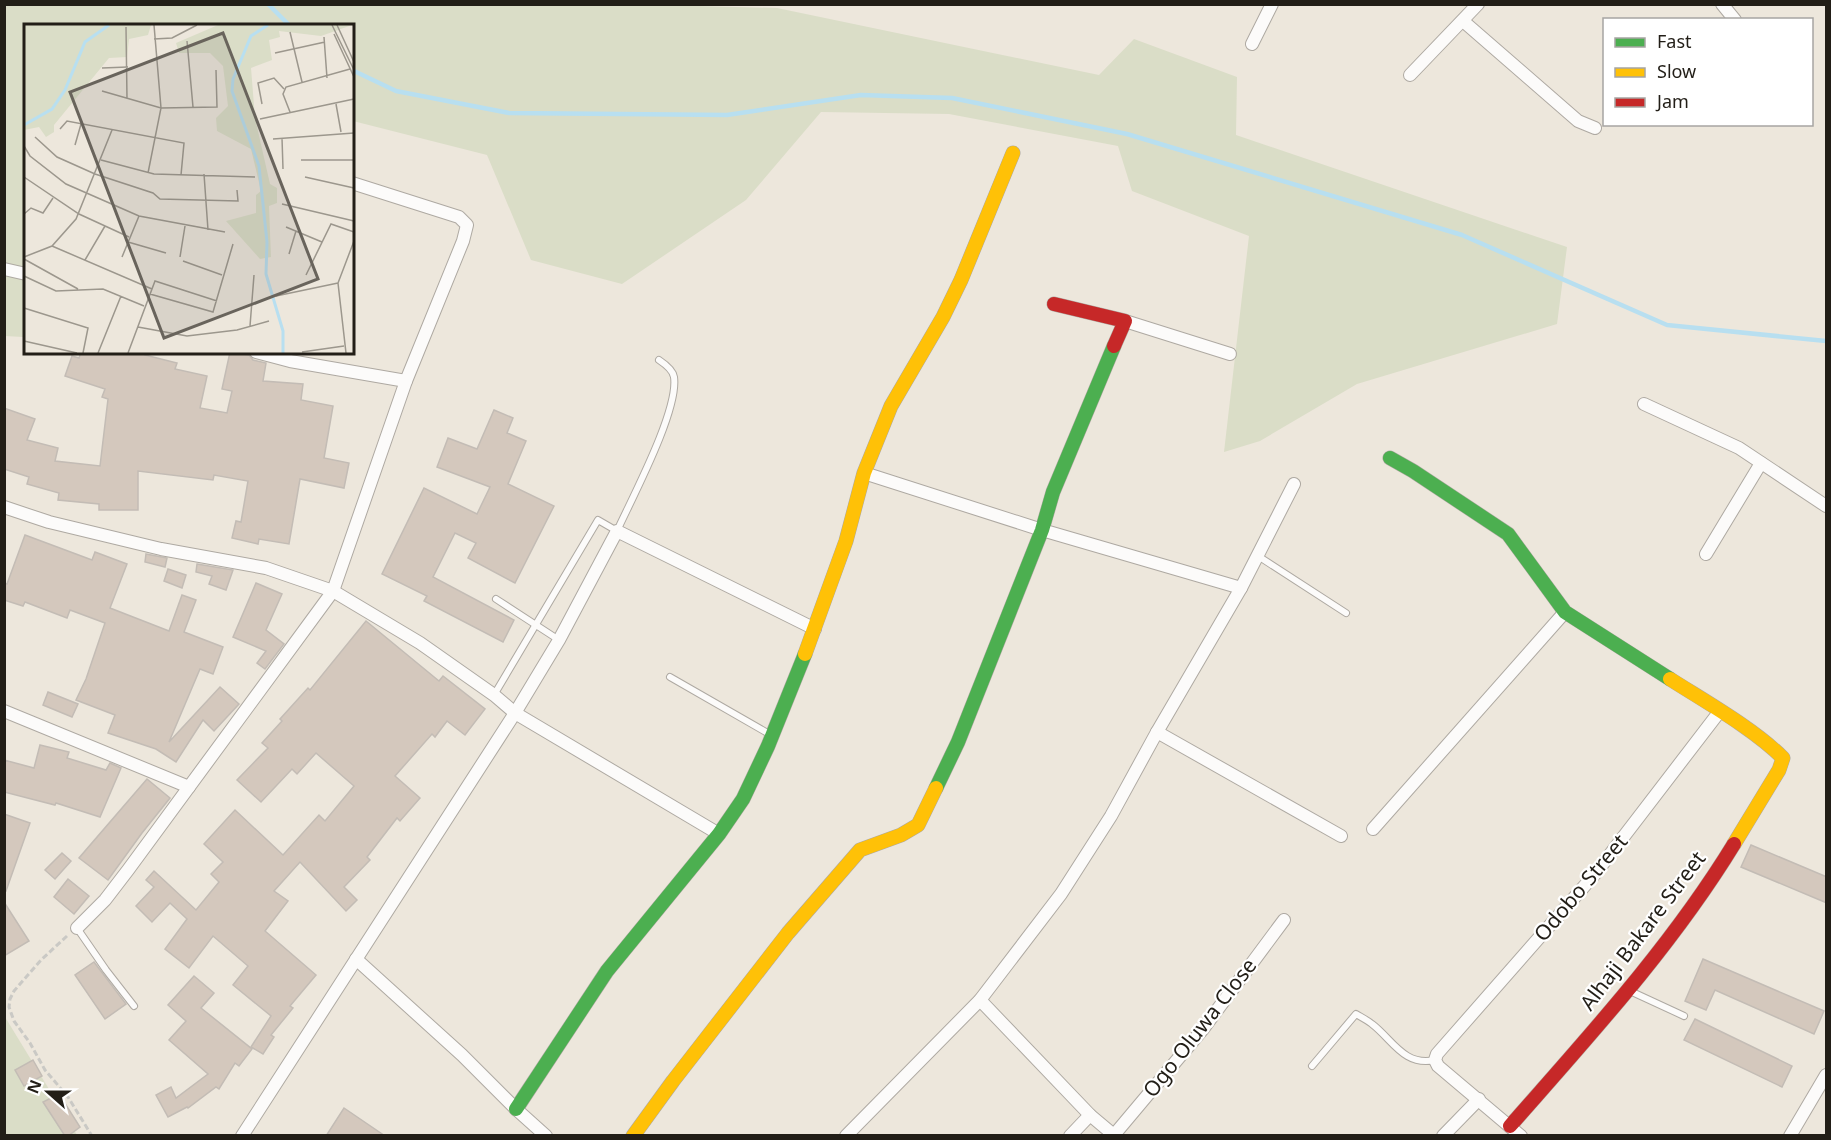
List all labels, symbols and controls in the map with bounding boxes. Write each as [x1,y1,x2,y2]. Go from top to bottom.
legend [1603,18,1813,126]
inset map [24,24,354,354]
text: Fast [1657,29,1692,53]
text: Slow [1657,59,1696,83]
text: Jam [1655,89,1689,113]
street label: Odobo Street [1527,828,1634,947]
street label: Alhaji Bakare Street [1573,845,1712,1016]
street label: Ogo Oluwa Close [1136,952,1262,1103]
north arrow [18,1062,78,1122]
text: N [21,1077,47,1097]

